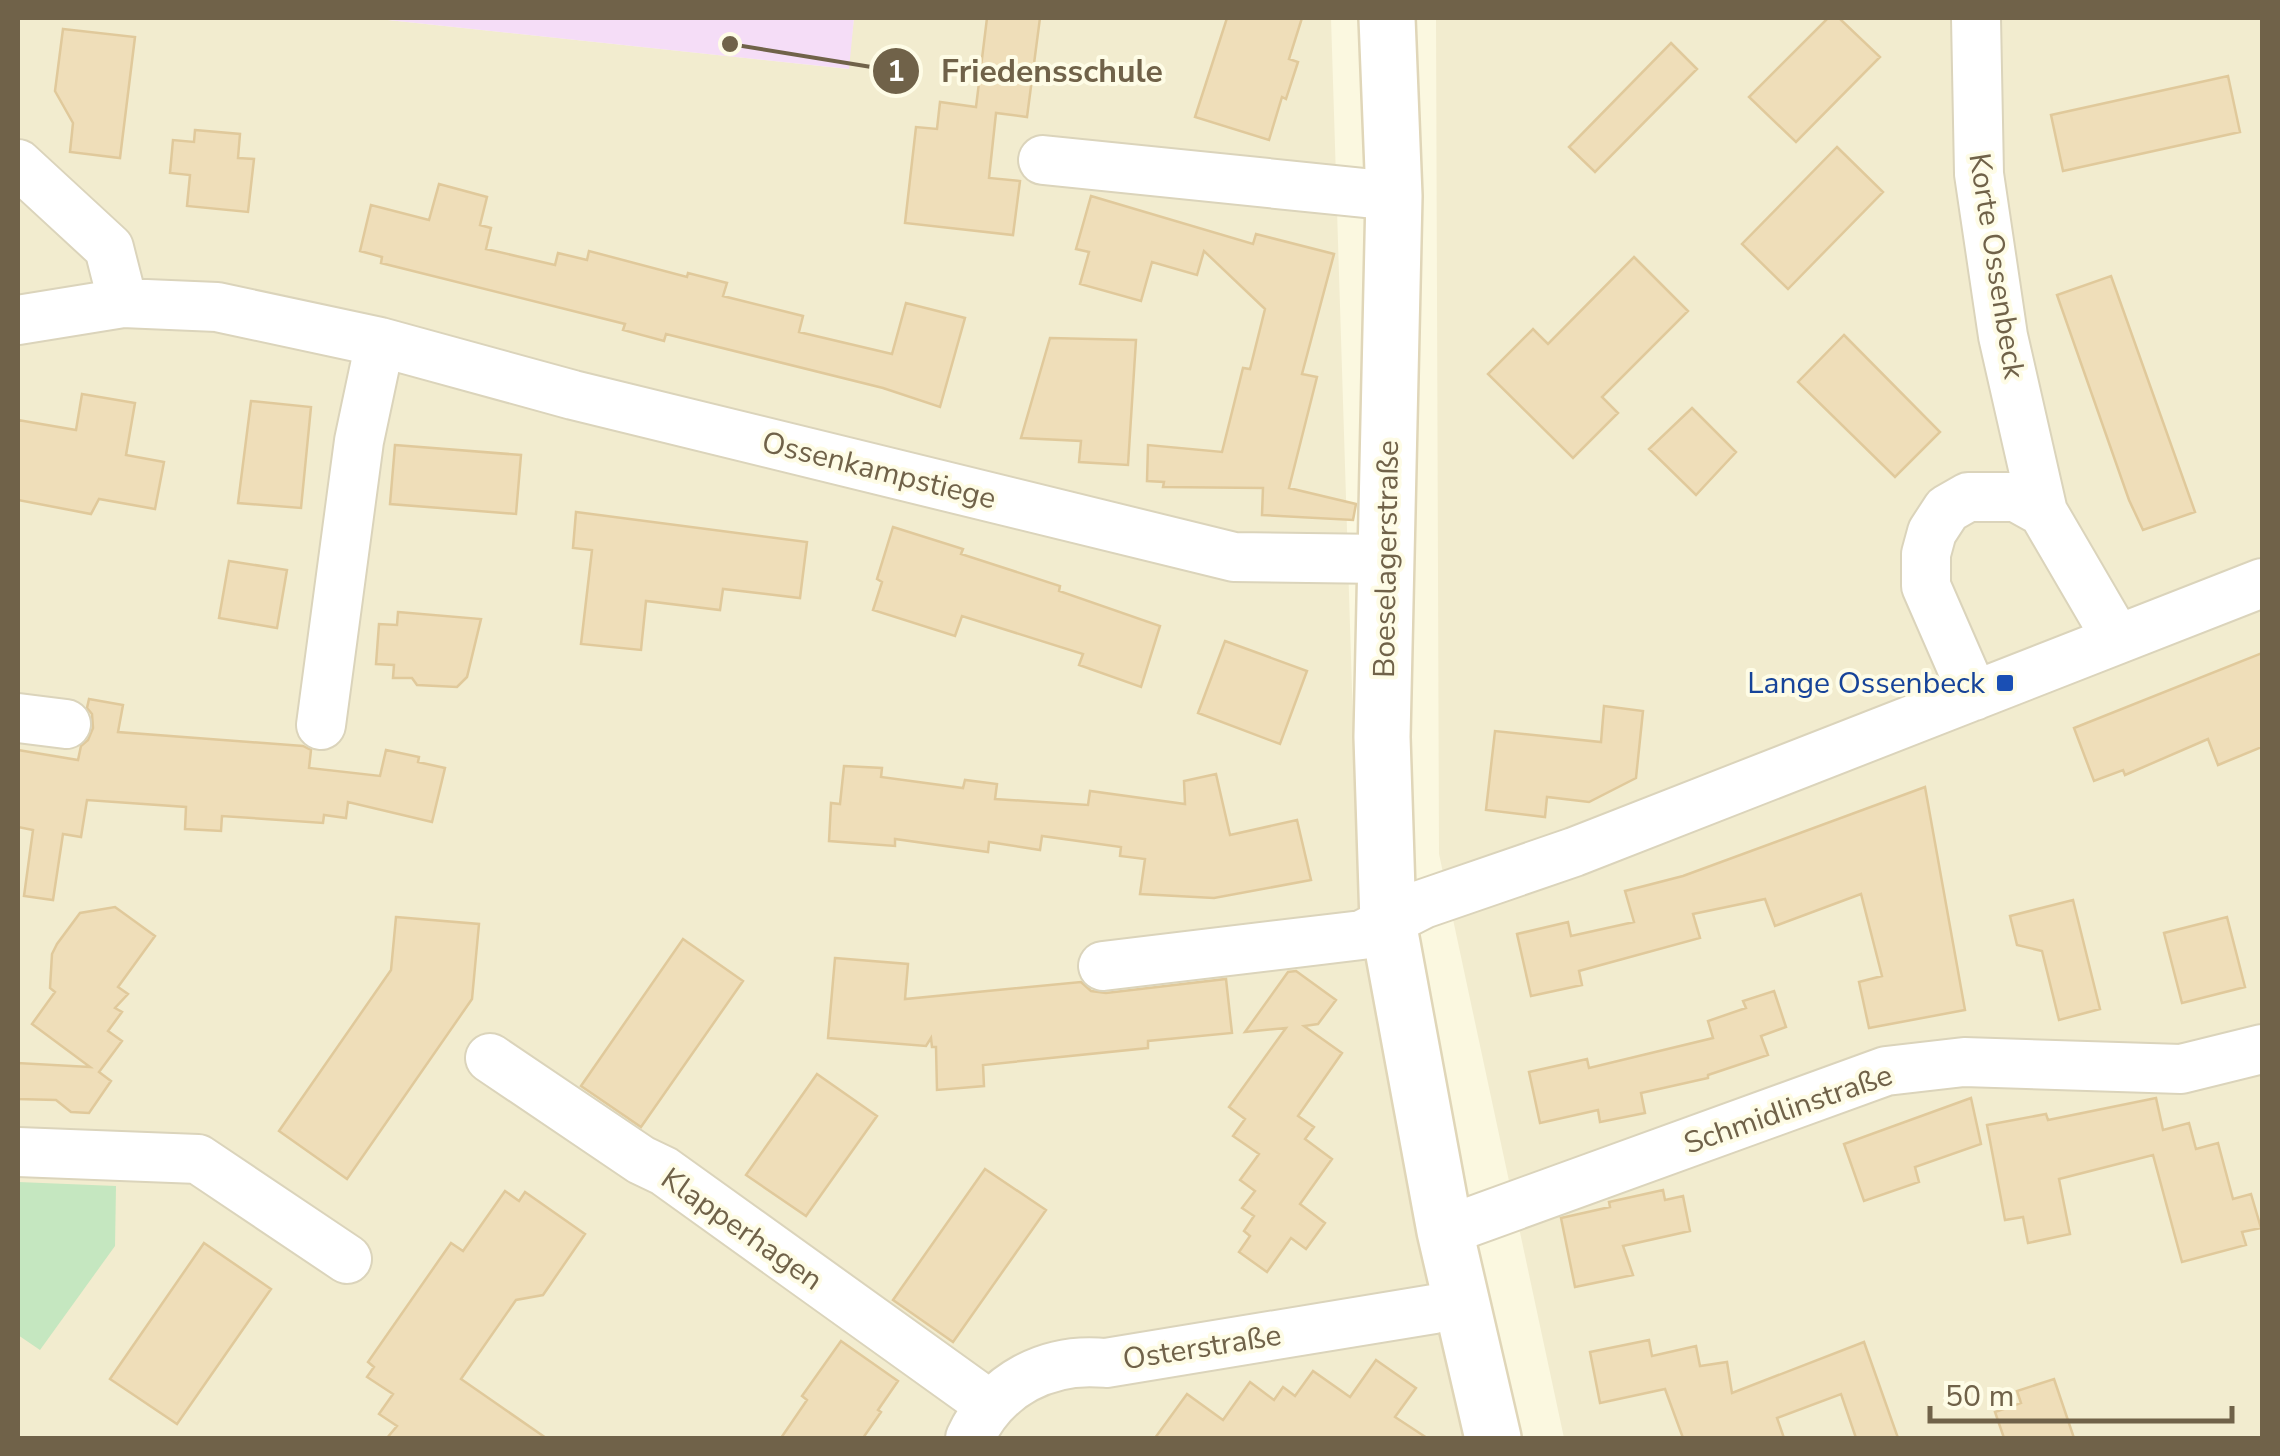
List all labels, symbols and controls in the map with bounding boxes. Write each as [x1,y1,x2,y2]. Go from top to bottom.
callout: Friedensschule [871,40,1183,102]
text: Friedensschule [941,50,1163,93]
text: 1 [887,51,905,92]
street label: Korte Ossenbeck [1958,150,2035,383]
street label: Ossenkampstiege [757,422,1000,519]
street label: Boeselagerstraße [1364,440,1409,678]
place label: Lange Ossenbeck [1747,663,1986,704]
marker: Lange Ossenbeck [1994,672,2016,694]
street label: Schmidlinstraße [1678,1055,1898,1164]
street label: Klapperhagen [653,1158,831,1300]
street label: Osterstraße [1120,1315,1284,1380]
scale bar [1930,1361,2232,1423]
text: 50 m [1945,1376,2014,1417]

